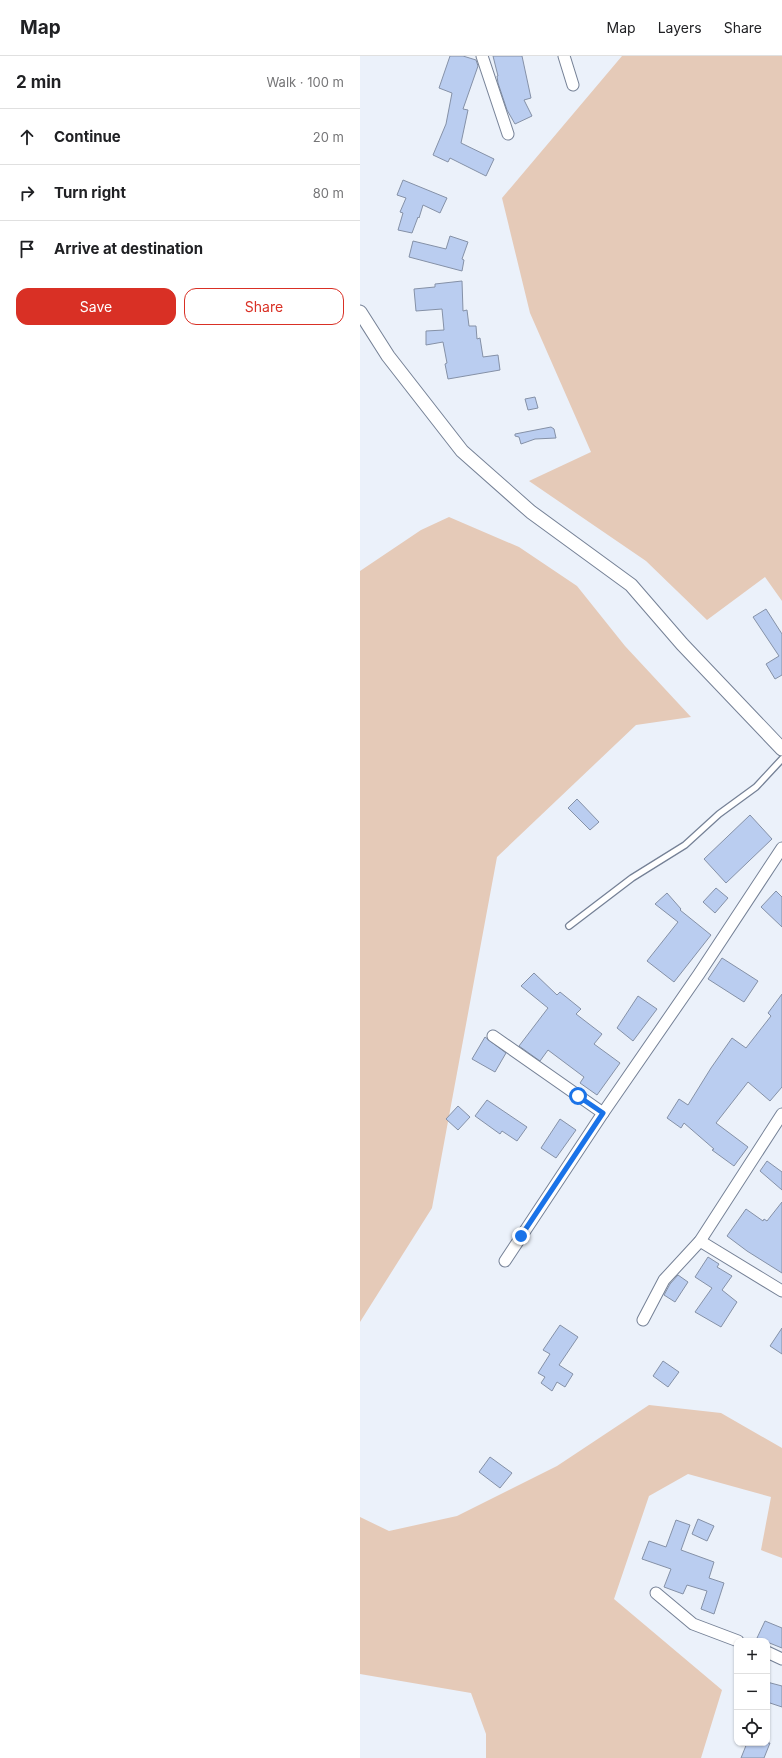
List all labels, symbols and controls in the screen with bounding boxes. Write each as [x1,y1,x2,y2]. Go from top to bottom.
text: Map [20,16,61,39]
text: Map [607,19,636,36]
text: Layers [658,19,702,36]
text: Share [724,19,762,36]
text: 2 min [16,72,61,92]
text: Walk · 100 m [266,74,344,90]
icon: ahead [16,126,38,148]
text: Continue [54,127,121,146]
text: 20 m [313,129,344,145]
icon: right [16,182,38,204]
text: Turn right [54,183,126,202]
text: 80 m [313,185,344,201]
icon: arrive [16,238,38,260]
text: Arrive at destination [54,239,203,258]
button: Save [16,288,176,325]
button: Share [184,288,344,325]
route start [569,1087,587,1105]
route end [512,1227,530,1245]
map controls [734,1638,770,1746]
button: + [734,1638,770,1674]
button: − [734,1674,770,1710]
button: locate [734,1710,770,1746]

